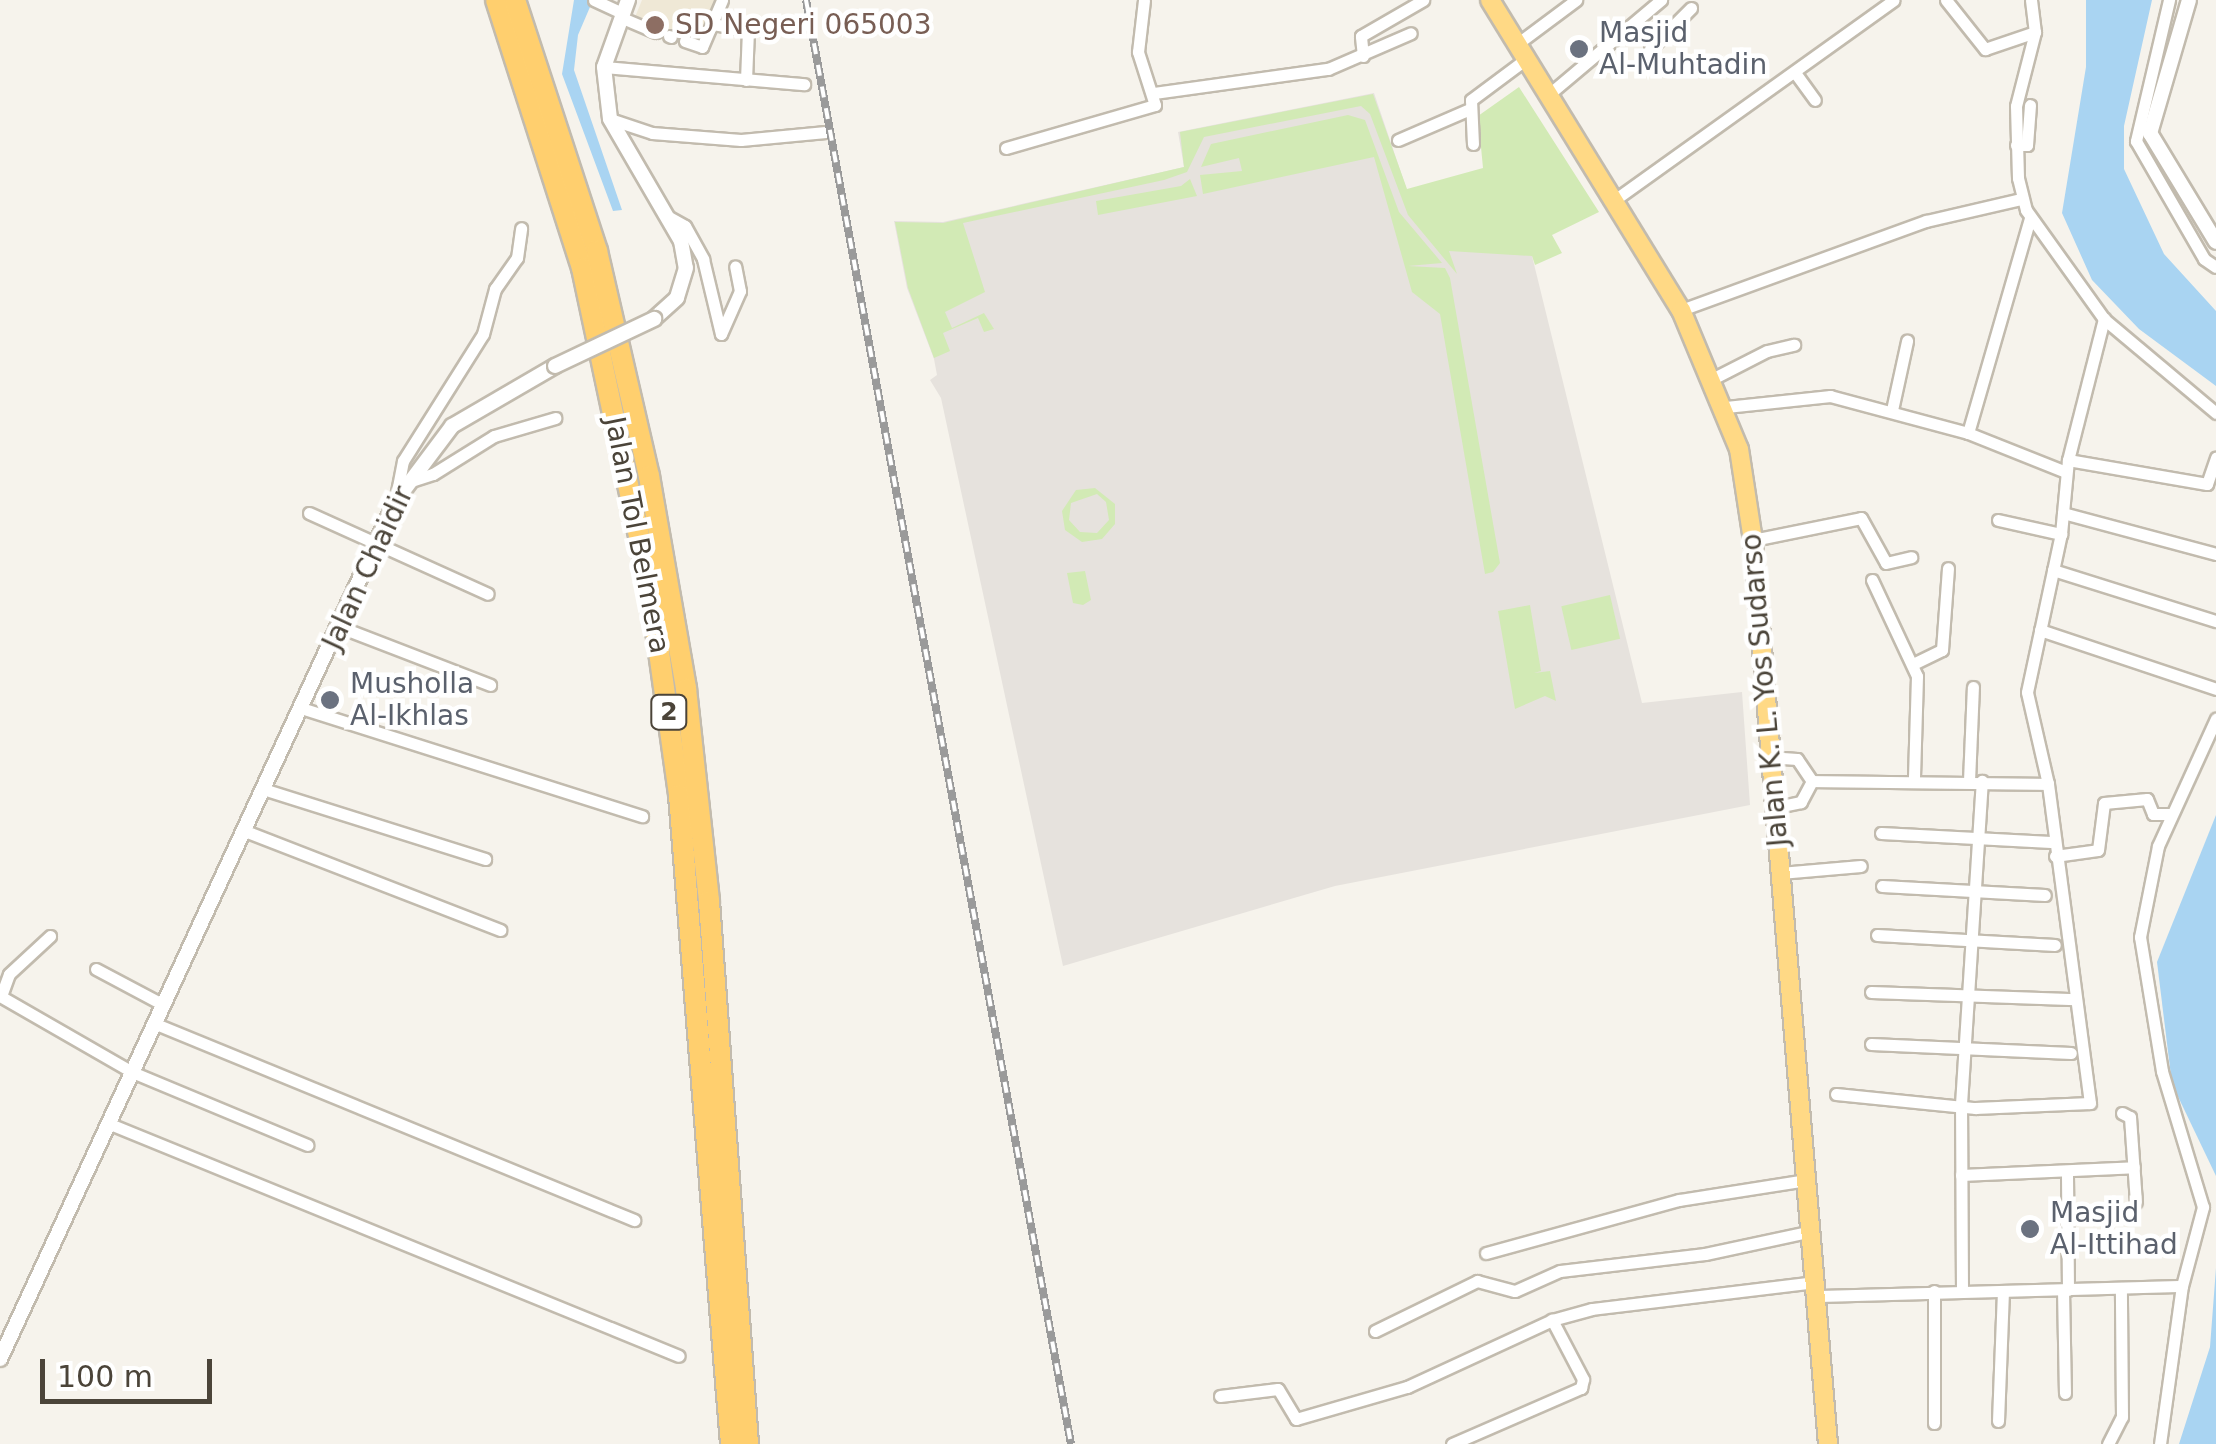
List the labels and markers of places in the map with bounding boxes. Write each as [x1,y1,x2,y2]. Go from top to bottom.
place label: SD Negeri 065003 [675,8,931,42]
marker: SD Negeri 065003 [644,14,666,36]
place label: Masjid Al-Muhtadin [1599,16,1767,82]
marker: Masjid Al-Muhtadin [1568,38,1590,60]
place label: Musholla Al-Ikhlas [350,667,474,733]
marker: Musholla Al-Ikhlas [319,689,341,711]
place label: Masjid Al-Ittihad [2050,1196,2178,1262]
marker: Masjid Al-Ittihad [2019,1218,2041,1240]

